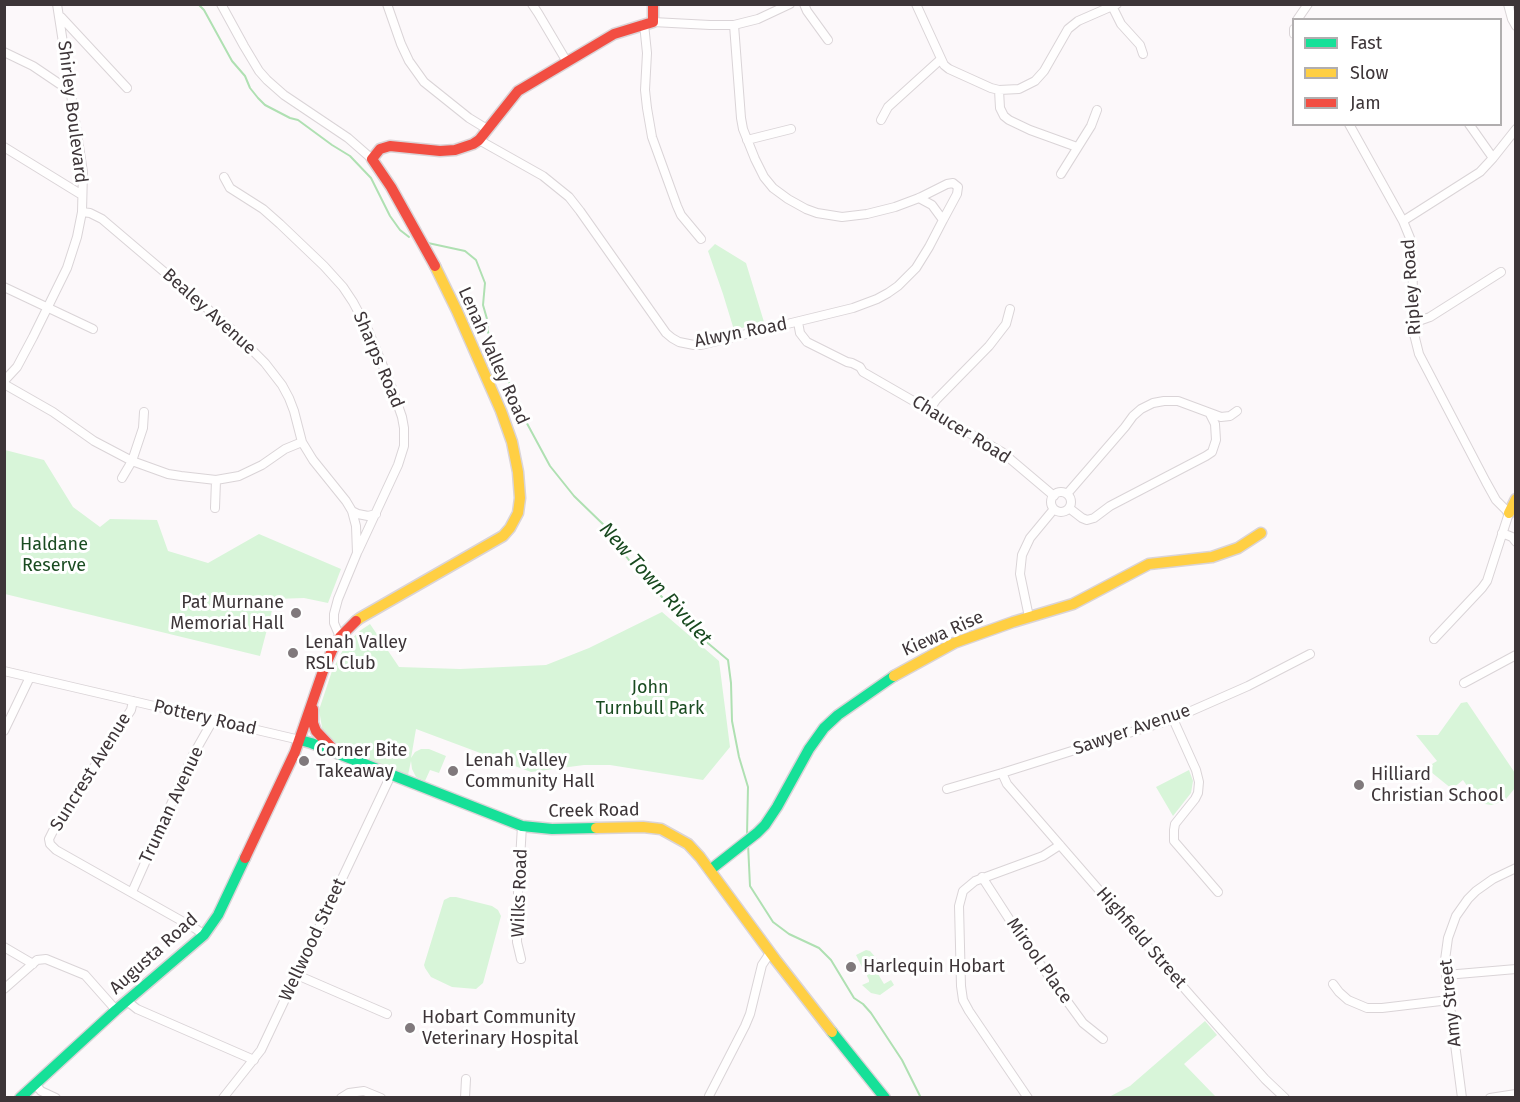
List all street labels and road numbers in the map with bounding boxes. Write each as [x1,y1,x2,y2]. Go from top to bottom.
street label: Shirley Boulevard [53,40,91,184]
street label: Ripley Road [1398,238,1426,336]
street label: Bealey Avenue [158,264,260,360]
street label: Lenah Valley Road [453,284,533,428]
street label: Sharps Road [348,309,408,411]
street label: Alwyn Road [693,313,789,353]
street label: Chaucer Road [908,391,1014,469]
street label: Kiewa Rise [899,606,987,662]
street label: Pottery Road [151,696,259,740]
street label: Sawyer Avenue [1071,700,1193,760]
street label: Suncrest Avenue [46,709,136,835]
street label: Truman Avenue [135,743,209,867]
street label: Creek Road [548,799,640,823]
street label: Wilks Road [508,848,532,938]
street label: Wellwood Street [275,875,351,1005]
street label: Highfield Street [1091,883,1191,993]
street label: Augusta Road [105,909,203,999]
street label: Mirool Place [1002,914,1076,1008]
street label: Amy Street [1436,958,1466,1048]

